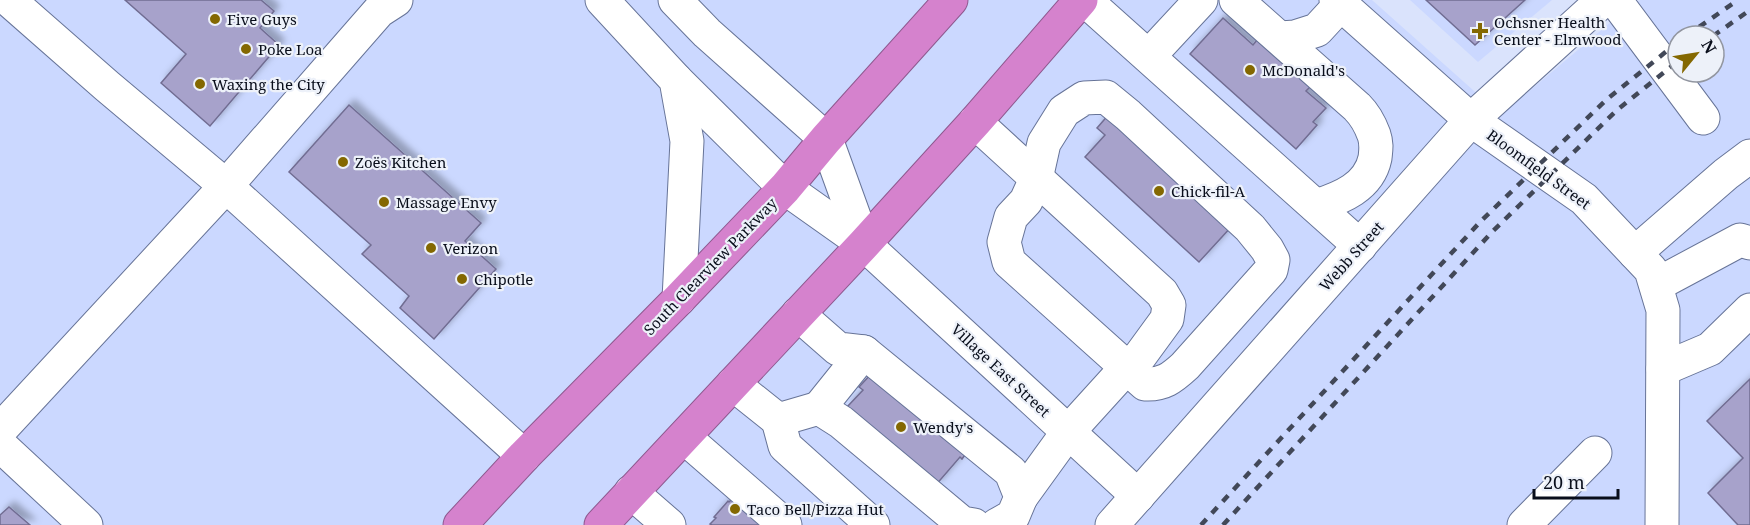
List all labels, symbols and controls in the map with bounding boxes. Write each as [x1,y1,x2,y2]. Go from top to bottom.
place label: Five Guys [227,9,297,29]
marker: Five Guys [208,12,222,26]
place label: Ochsner Health Center - Elmwood [1494,12,1621,49]
marker: Ochsner Health Center - Elmwood [1471,22,1489,40]
north arrow [1666,24,1726,84]
text: N [1696,36,1722,58]
place label: Poke Loa [258,39,323,59]
marker: Poke Loa [239,42,253,56]
place label: McDonald's [1262,60,1345,80]
marker: McDonald's [1243,63,1257,77]
place label: Waxing the City [212,74,325,94]
marker: Waxing the City [193,77,207,91]
street label: Bloomfield Street [1483,125,1595,213]
place label: Zoës Kitchen [355,152,447,172]
marker: Zoës Kitchen [336,155,350,169]
place label: Chick-fil-A [1171,181,1246,201]
marker: Chick-fil-A [1152,184,1166,198]
place label: Massage Envy [396,192,497,212]
street label: South Clearview Parkway [639,193,781,339]
marker: Massage Envy [377,195,391,209]
street label: Webb Street [1314,217,1388,295]
place label: Verizon [443,238,498,258]
marker: Verizon [424,241,438,255]
place label: Chipotle [474,269,533,289]
marker: Chipotle [455,272,469,286]
street label: Village East Street [947,319,1055,421]
place label: Wendy's [913,417,973,437]
marker: Wendy's [894,420,908,434]
scale bar [1534,462,1618,500]
text: 20 m [1543,470,1585,494]
place label: Taco Bell/Pizza Hut [747,499,884,519]
marker: Taco Bell/Pizza Hut [728,502,742,516]

